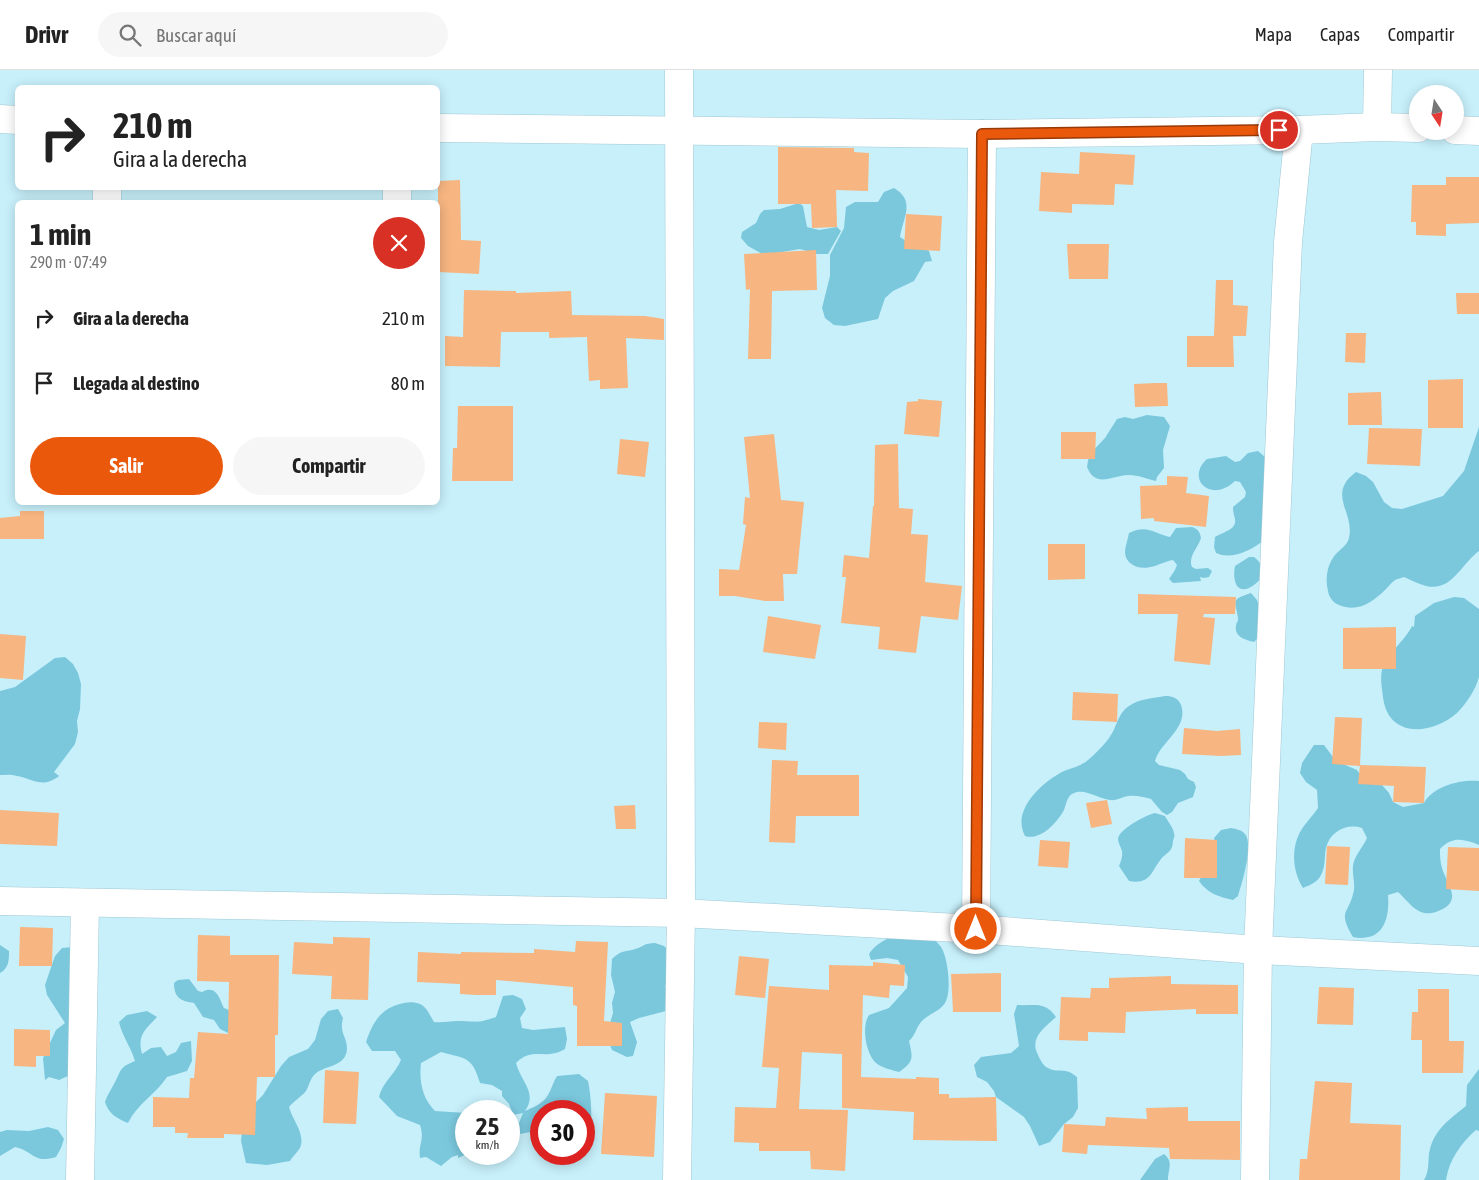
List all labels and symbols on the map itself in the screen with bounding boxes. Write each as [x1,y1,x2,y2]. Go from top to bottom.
north arrow [1409,85,1464,140]
pin [1258,109,1300,151]
position arrow [949,902,1001,954]
speed limit sign: 30 [530,1100,595,1165]

